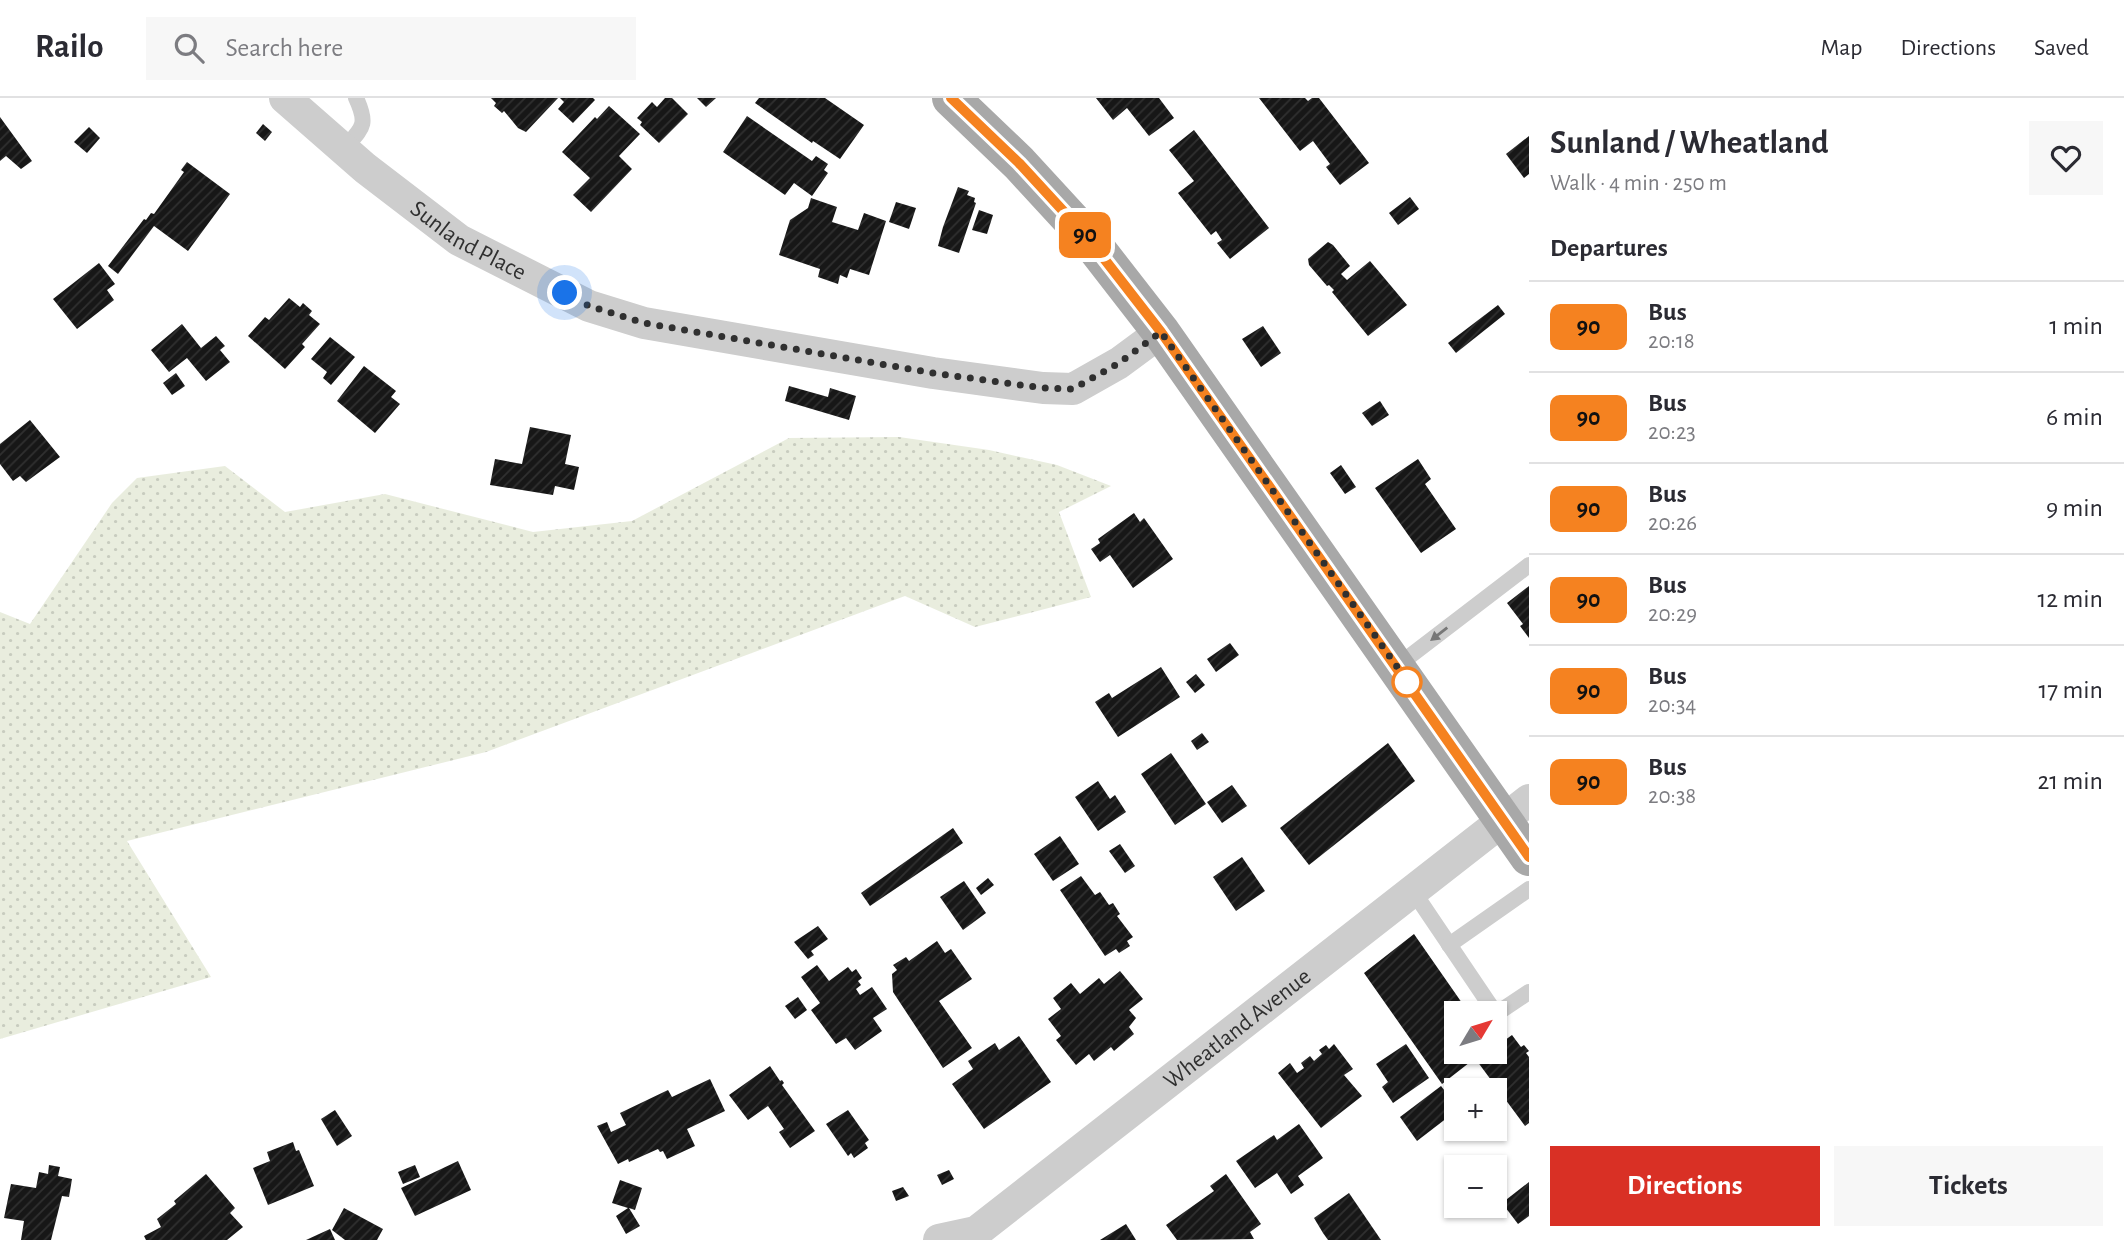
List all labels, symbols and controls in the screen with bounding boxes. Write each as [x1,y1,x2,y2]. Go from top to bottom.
search box [146,17,636,80]
icon: search [170,29,208,67]
text: Railo [35,31,104,64]
text: Search here [226,35,343,61]
text: Map [1820,36,1862,60]
text: Directions [1900,36,1996,60]
text: Saved [2034,36,2089,60]
button: heart [2029,121,2103,195]
text: Sunland / Wheatland [1550,127,1829,160]
text: Walk · 4 min · 250 m [1550,172,1727,195]
street label: Sunland Place [406,196,530,285]
line badge: 90 [1054,212,1116,258]
text: 90 [1073,223,1097,247]
text: Departures [1550,235,1668,261]
your location [547,275,582,310]
text: Bus [1648,299,1687,325]
text: 1 min [2049,313,2103,339]
text: 90 [1576,315,1601,339]
text: 20:18 [1648,330,1695,353]
text: Bus [1648,390,1687,416]
text: 6 min [2046,404,2103,430]
text: 90 [1576,406,1601,430]
text: 20:23 [1648,421,1696,444]
text: Bus [1648,481,1687,507]
text: 9 min [2046,495,2103,521]
text: 90 [1576,497,1601,521]
text: 20:26 [1648,512,1697,535]
text: Bus [1648,572,1687,598]
text: 12 min [2037,586,2103,612]
text: 90 [1576,588,1601,612]
text: 20:29 [1648,603,1697,626]
one-way arrow [1429,627,1448,641]
text: Bus [1648,663,1687,689]
unlabelled marker [1392,667,1422,697]
text: 17 min [2038,677,2103,703]
text: 90 [1576,679,1601,703]
text: 20:34 [1648,694,1696,717]
text: Bus [1648,754,1687,780]
text: 21 min [2037,768,2103,794]
text: 90 [1576,770,1601,794]
text: 20:38 [1648,785,1696,808]
street label: Wheatland Avenue [1160,964,1316,1094]
north arrow [1444,1001,1507,1064]
map controls [1444,1001,1507,1218]
button: + [1444,1078,1507,1141]
button: Directions [1550,1146,1820,1226]
button: Tickets [1834,1146,2103,1226]
button: − [1444,1155,1507,1218]

